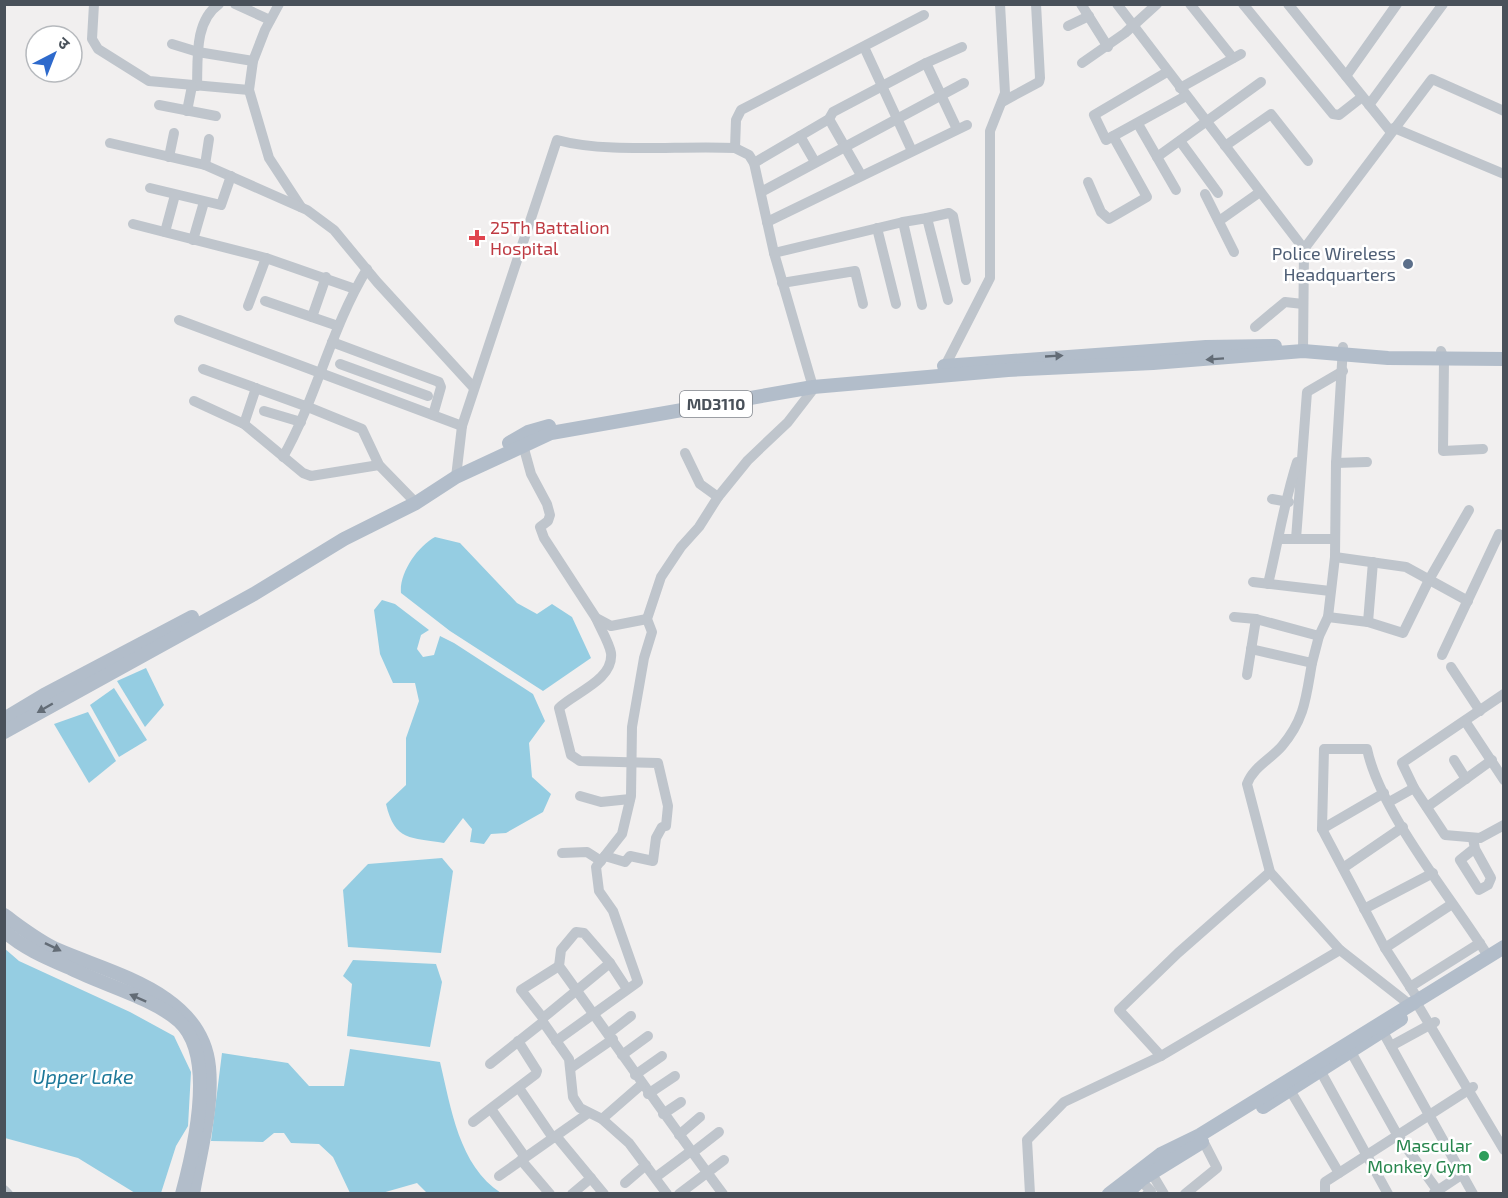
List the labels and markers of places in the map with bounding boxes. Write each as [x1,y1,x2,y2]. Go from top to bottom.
place label: 25Th Battalion Hospital [490,216,610,259]
marker: 25Th Battalion Hospital [468,229,486,247]
place label: Police Wireless Headquarters [1272,242,1396,285]
marker: Police Wireless Headquarters [1401,257,1415,271]
place label: Mascular Monkey Gym [1367,1134,1472,1177]
marker: Mascular Monkey Gym [1477,1149,1491,1163]

